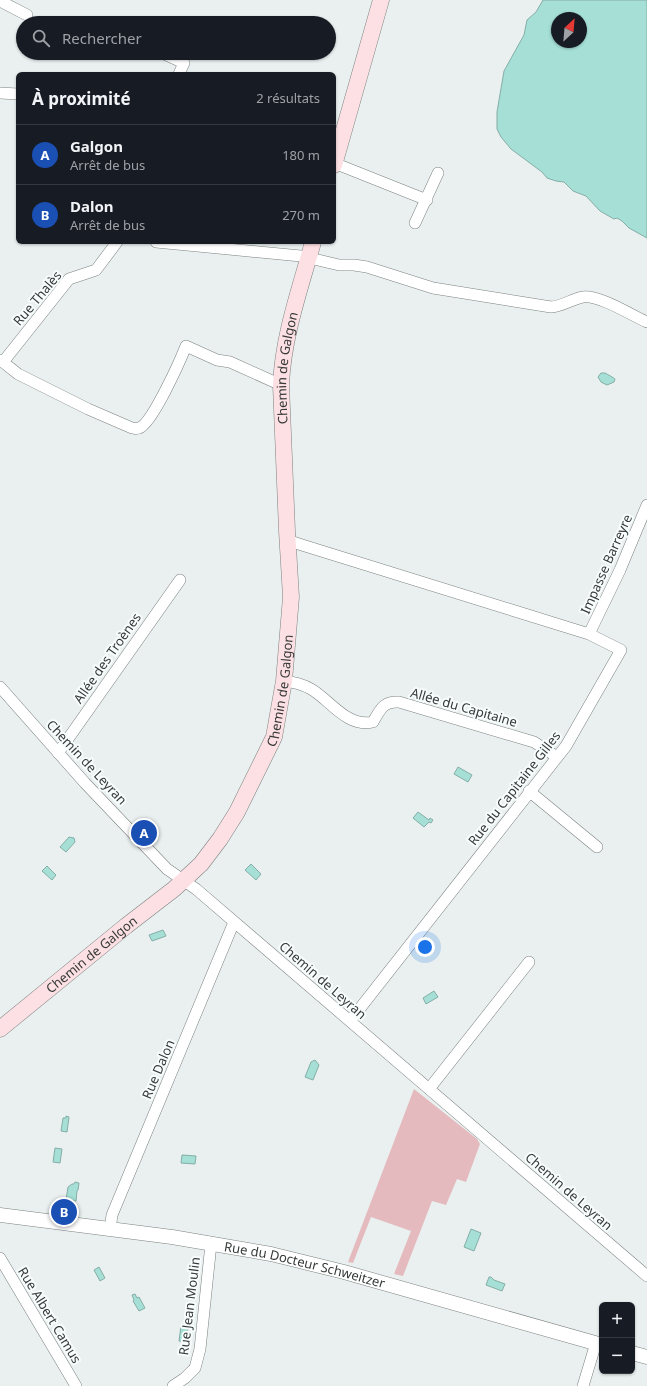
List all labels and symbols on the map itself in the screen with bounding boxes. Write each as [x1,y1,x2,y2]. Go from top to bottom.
north arrow [551,12,587,48]
street label: Rue Thalès [9,267,65,329]
street label: Chemin de Galgon [272,310,302,425]
street label: Impasse Barreyre [576,511,636,617]
street label: Allée des Troènes [69,609,145,707]
street label: Chemin de Galgon [262,634,297,750]
street label: Allée du Capitaine [409,683,519,731]
street label: Chemin de Leyran [43,716,131,808]
street label: Rue du Capitaine Gilles [464,727,564,849]
pin: A [131,818,157,848]
street label: Chemin de Galgon [42,912,141,997]
street label: Chemin de Leyran [276,937,370,1023]
your location [415,937,435,957]
street label: Rue Dalon [137,1037,179,1101]
street label: Chemin de Leyran [522,1148,616,1234]
pin: B [51,1197,77,1227]
street label: Rue du Docteur Schweitzer [223,1237,388,1292]
street label: Rue Jean Moulin [174,1256,204,1356]
street label: Rue Albert Camus [14,1264,86,1366]

